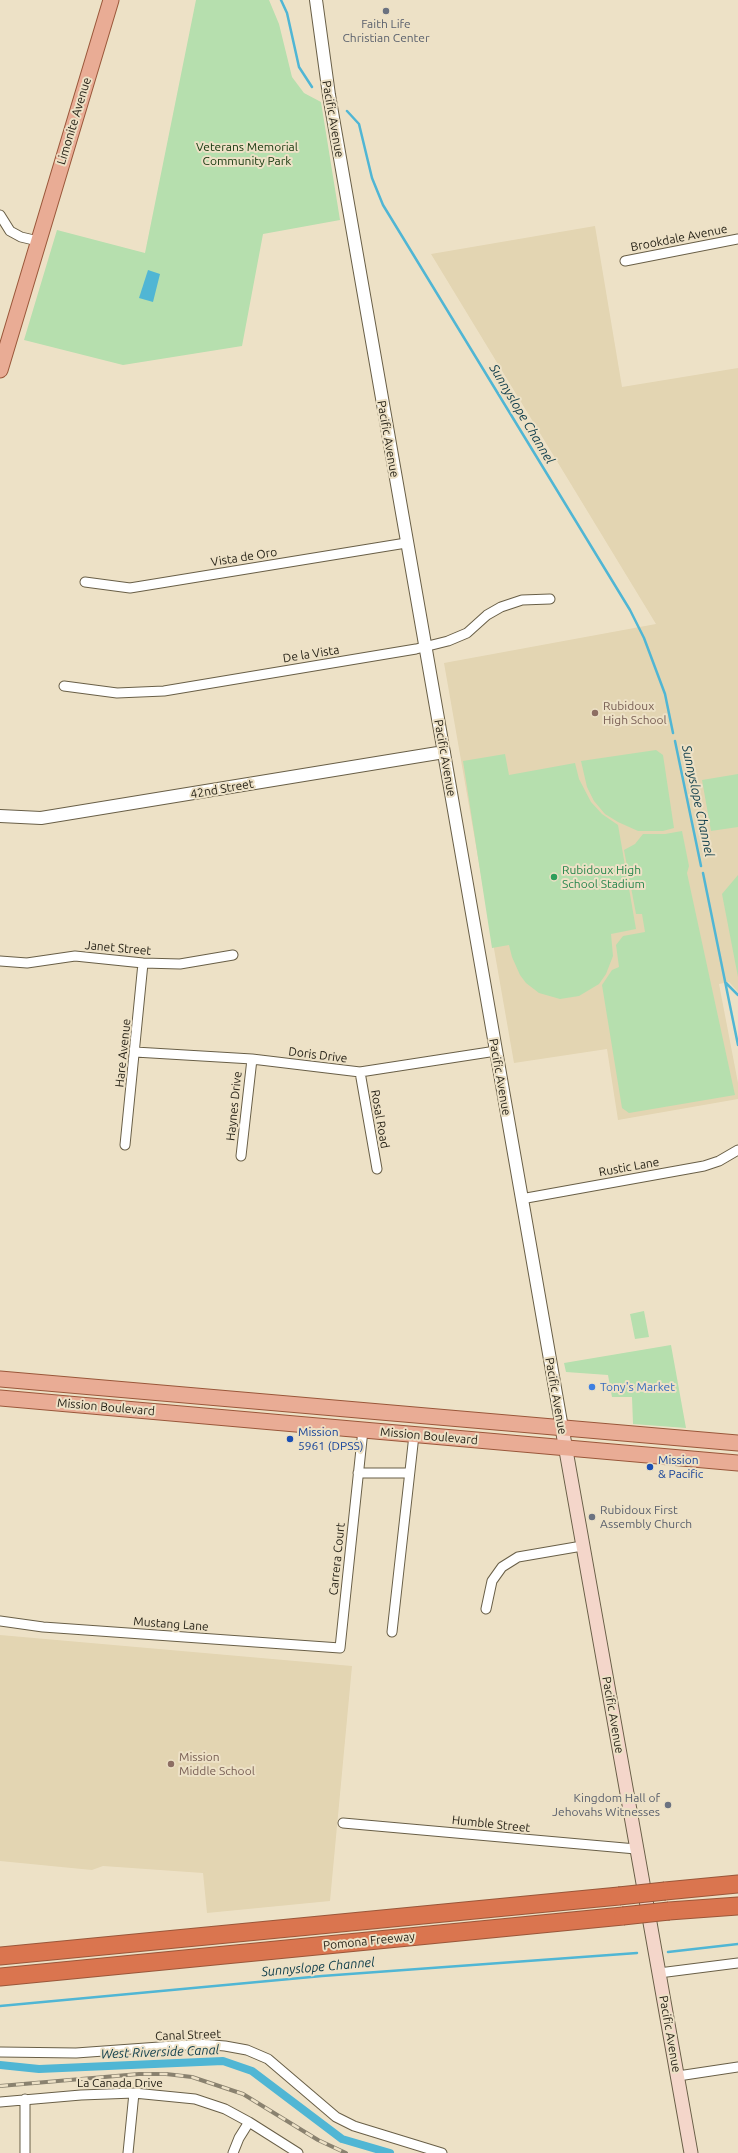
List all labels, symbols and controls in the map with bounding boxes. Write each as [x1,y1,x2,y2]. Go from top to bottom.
marker: Faith Life Christian Center [381,6,391,16]
place label: Faith Life Christian Center [343,17,429,45]
street label: Limonite Avenue [54,76,94,166]
street label: Pacific Avenue [319,79,347,159]
park label: Veterans Memorial Community Park [196,140,298,168]
street label: Brookdale Avenue [629,222,729,254]
water label: Sunnyslope Channel [486,361,558,467]
street label: Pacific Avenue [374,399,402,479]
street label: Vista de Oro [210,545,278,569]
street label: De la Vista [282,642,340,666]
place label: Rubidoux High School [603,699,667,727]
marker: Rubidoux High School [590,708,600,718]
street label: Pacific Avenue [431,718,459,798]
water label: Sunnyslope Channel [679,744,717,858]
street label: 42nd Street [189,776,255,802]
place label: Rubidoux High School Stadium [562,863,645,891]
marker: Rubidoux High School Stadium [549,872,559,882]
street label: Janet Street [84,938,152,958]
street label: Hare Avenue [112,1018,134,1088]
street label: Pacific Avenue [486,1037,514,1117]
street label: Doris Drive [288,1044,348,1066]
street label: Haynes Drive [223,1070,245,1142]
street label: Rosal Road [368,1089,392,1149]
street label: Rustic Lane [598,1155,660,1179]
street label: Pacific Avenue [542,1356,570,1436]
place label: Tony's Market [600,1380,675,1394]
marker: Tony's Market [587,1382,597,1392]
street label: Mission Boulevard [56,1396,156,1418]
place label: Mission 5961 (DPSS) [298,1425,364,1453]
street label: Mission Boulevard [379,1425,479,1447]
marker: Mission 5961 (DPSS) [285,1434,295,1444]
place label: Mission & Pacific [658,1453,703,1481]
marker: Mission & Pacific [645,1462,655,1472]
place label: Rubidoux First Assembly Church [600,1503,692,1531]
marker: Rubidoux First Assembly Church [587,1512,597,1522]
street label: Carrera Court [326,1522,348,1596]
street label: Mustang Lane [133,1614,209,1634]
street label: Pacific Avenue [599,1675,627,1755]
place label: Mission Middle School [179,1750,255,1778]
marker: Mission Middle School [166,1759,176,1769]
place label: Kingdom Hall of Jehovahs Witnesses [552,1791,660,1819]
marker: Kingdom Hall of Jehovahs Witnesses [663,1800,673,1810]
street label: Humble Street [451,1813,531,1835]
street label: Pomona Freeway [322,1929,416,1953]
water label: Sunnyslope Channel [261,1954,375,1980]
street label: Pacific Avenue [656,1994,684,2074]
street label: Canal Street [155,2027,221,2043]
water label: West Riverside Canal [100,2042,220,2062]
street label: La Canada Drive [77,2076,163,2090]

